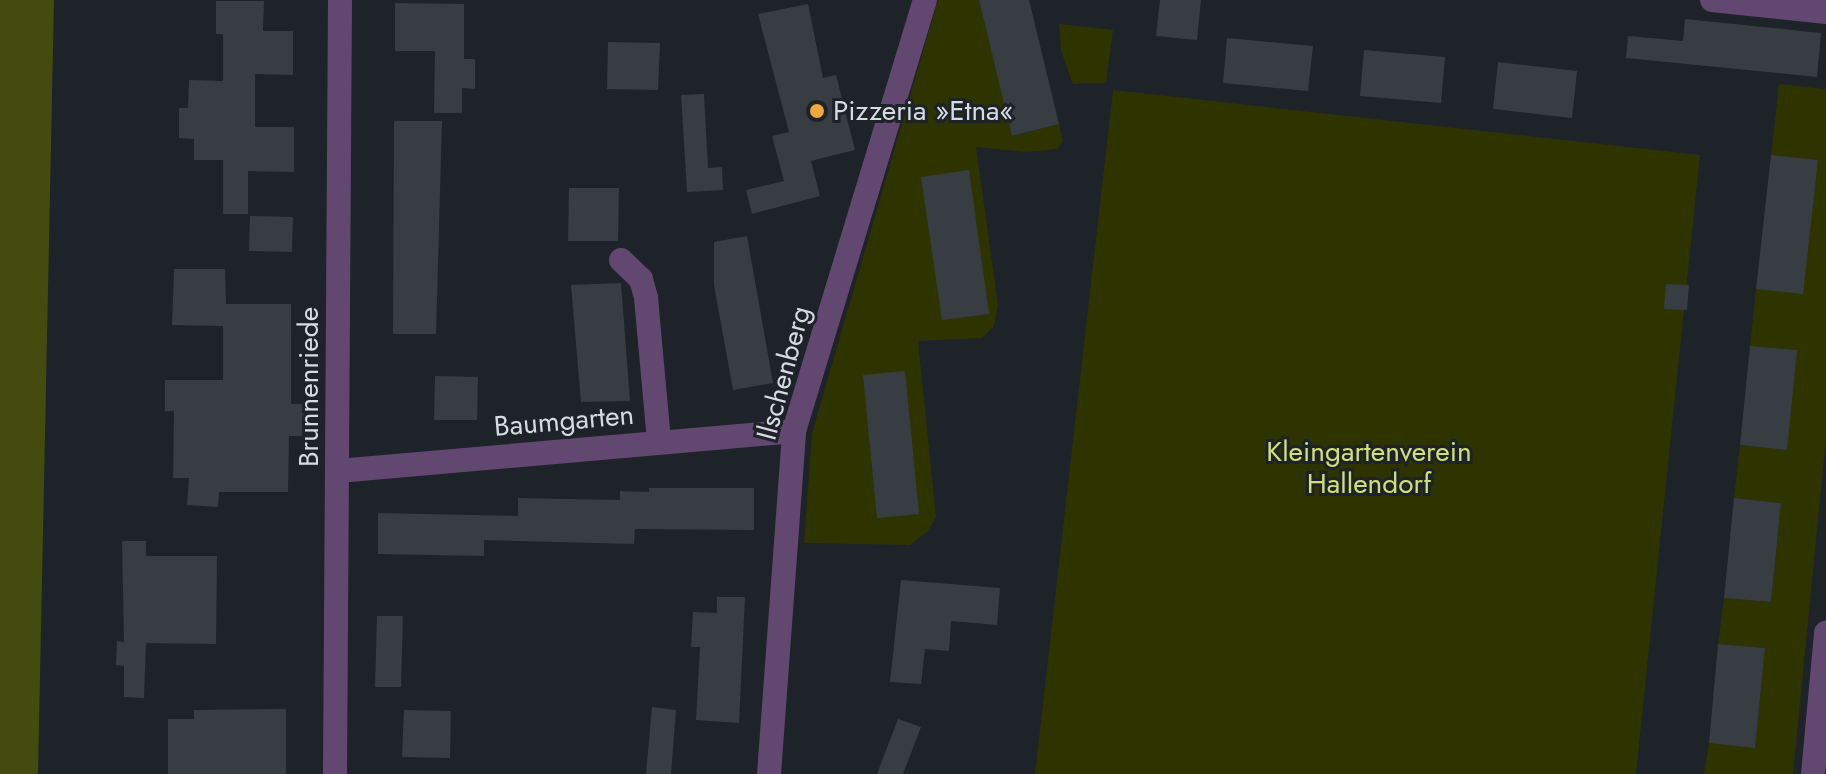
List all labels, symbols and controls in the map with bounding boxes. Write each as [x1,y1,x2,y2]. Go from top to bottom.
place label: Pizzeria »Etna« [833,94,1014,128]
marker: Pizzeria »Etna« [808,102,826,120]
street label: Ilschenberg [750,302,818,444]
street label: Brunnenriede [292,307,326,467]
street label: Baumgarten [493,398,635,444]
park label: Kleingartenverein Hallendorf [1266,435,1472,501]

